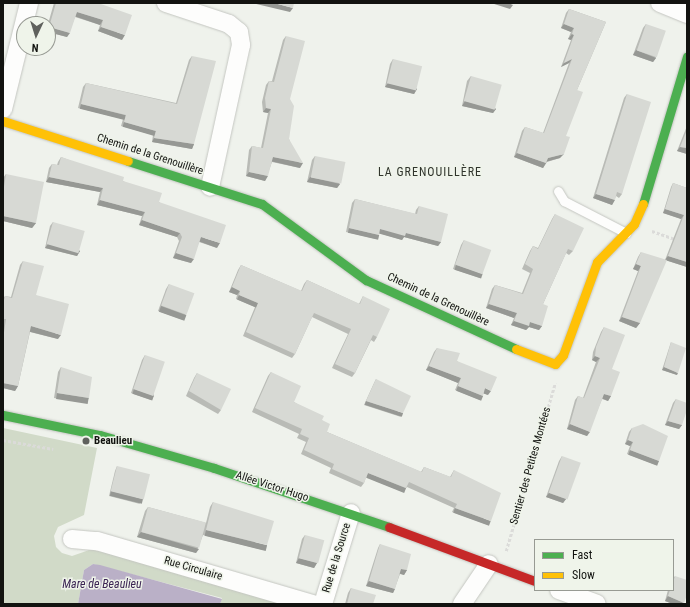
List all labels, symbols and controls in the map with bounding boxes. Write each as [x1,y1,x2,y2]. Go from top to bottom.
north arrow [16,16,56,56]
text: N [31,41,39,54]
street label: Chemin de la Grenouillère [95,132,205,178]
district label: LA GRENOUILLÈRE [378,166,482,180]
street label: Chemin de la Grenouillère [385,271,491,329]
street label: Sentier des Petites Montées [508,406,554,526]
place label: Beaulieu [94,434,132,448]
marker: Beaulieu [81,436,91,446]
street label: Allée Victor Hugo [234,469,310,505]
street label: Rue de la Source [320,521,354,595]
legend [534,539,674,591]
text: Fast [572,548,592,562]
street label: Rue Circulaire [162,554,224,584]
text: Slow [572,568,595,582]
water label: Mare de Beaulieu [62,578,142,592]

